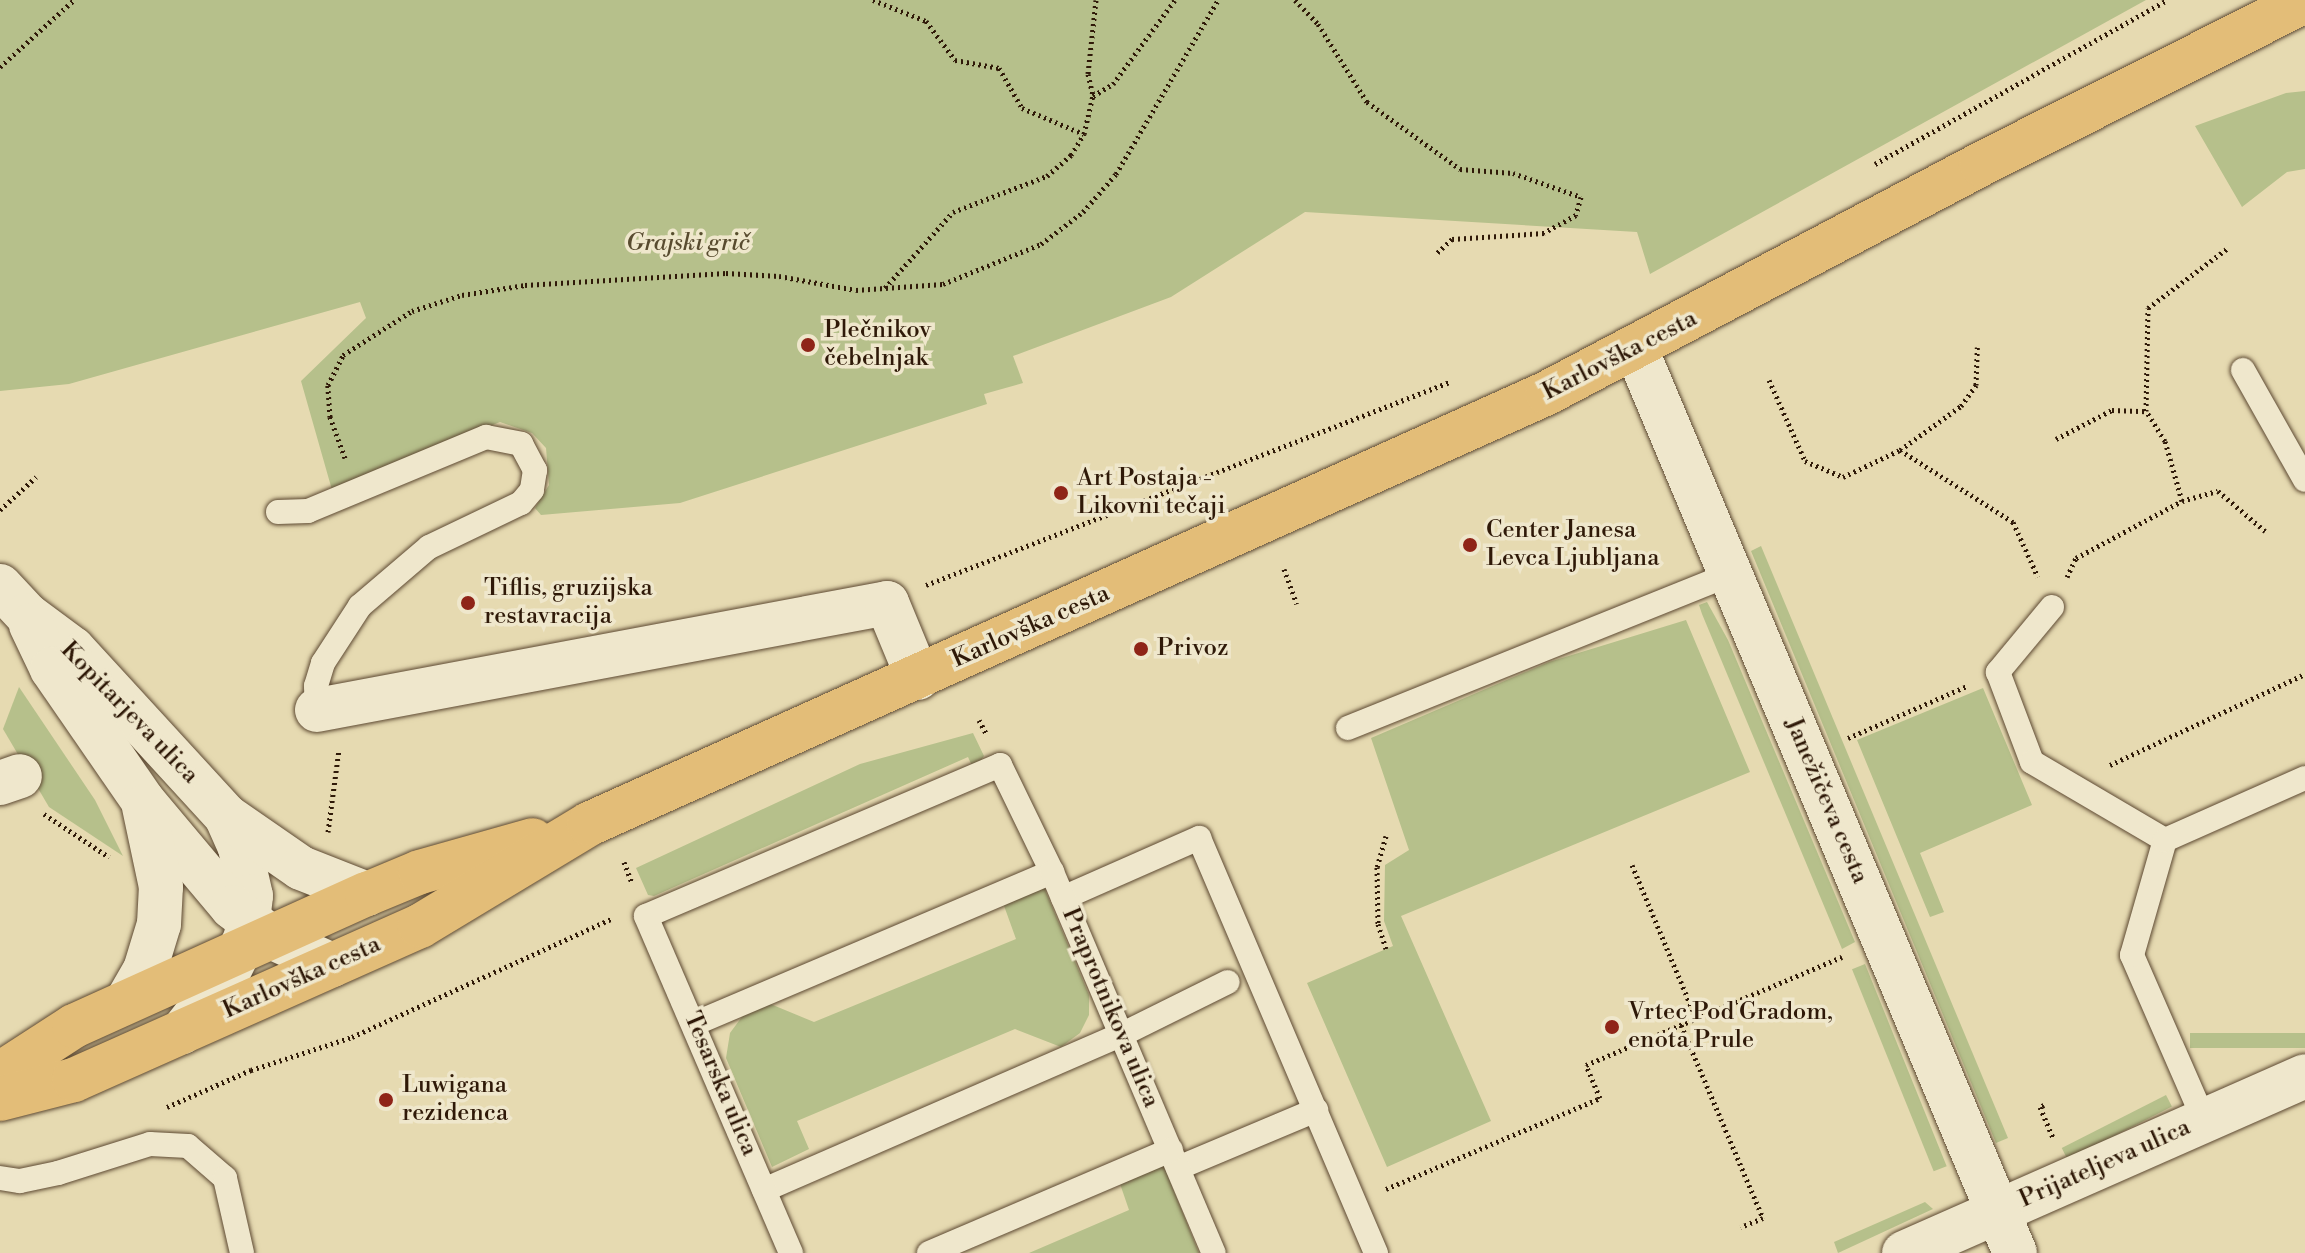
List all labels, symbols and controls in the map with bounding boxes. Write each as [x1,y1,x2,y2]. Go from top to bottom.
park label: Grajski grič [626,230,750,258]
street label: Karlovška cesta [1538,305,1702,407]
place label: Plečnikov čebelnjak [824,317,931,373]
marker: Plečnikov čebelnjak [799,336,817,354]
place label: Art Postaja - Likovni tečaji [1077,465,1226,521]
marker: Art Postaja - Likovni tečaji [1052,484,1070,502]
place label: Center Janesa Levca Ljubljana [1486,517,1659,573]
marker: Center Janesa Levca Ljubljana [1461,536,1479,554]
place label: Tiflis, gruzijska restavracija [484,575,653,631]
street label: Karlovška cesta [948,579,1114,675]
marker: Tiflis, gruzijska restavracija [459,594,477,612]
place label: Privoz [1157,635,1229,663]
street label: Kopitarjeva ulica [54,636,204,790]
marker: Privoz [1132,640,1150,658]
street label: Janežičeva cesta [1778,714,1874,888]
street label: Praprotnikova ulica [1055,904,1165,1112]
street label: Karlovška cesta [219,930,385,1026]
place label: Vrtec Pod Gradom, enota Prule [1628,999,1833,1055]
street label: Tesarska ulica [677,1008,763,1160]
marker: Vrtec Pod Gradom, enota Prule [1603,1018,1621,1036]
place label: Luwigana rezidenca [402,1072,508,1128]
marker: Luwigana rezidenca [377,1091,395,1109]
street label: Prijateljeva ulica [2015,1113,2195,1215]

